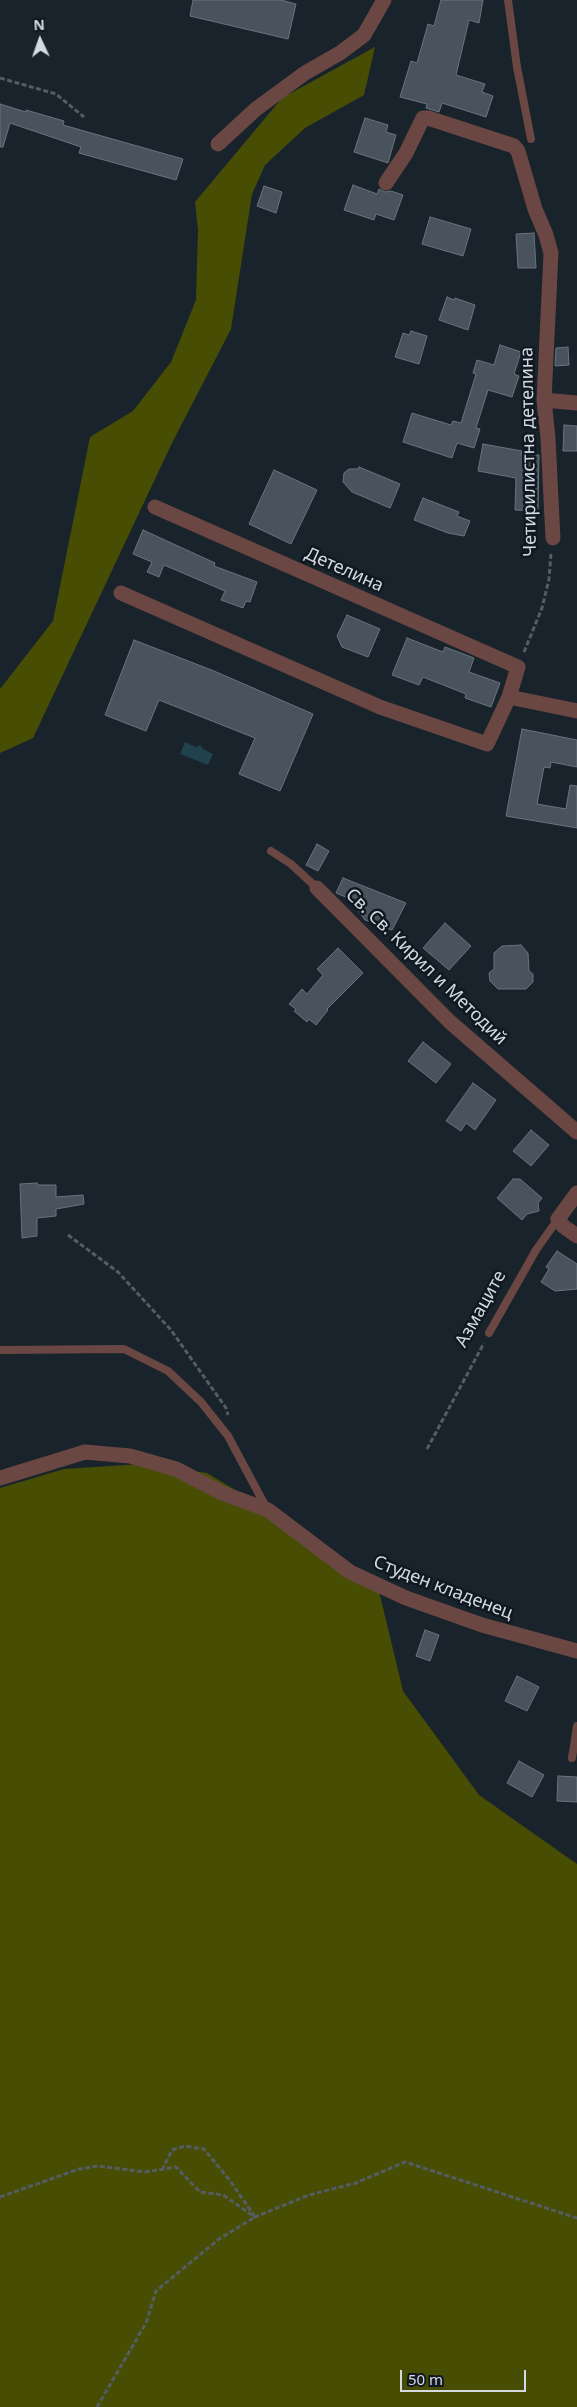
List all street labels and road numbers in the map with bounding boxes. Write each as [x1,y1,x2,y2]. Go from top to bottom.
street label: Четирилистна детелина [516,347,542,557]
street label: Детелина [301,543,387,597]
street label: Св. Св. Кирил и Методий [341,884,511,1050]
street label: Азмаците [451,1267,511,1351]
street label: Студен кладенец [370,1551,516,1625]

